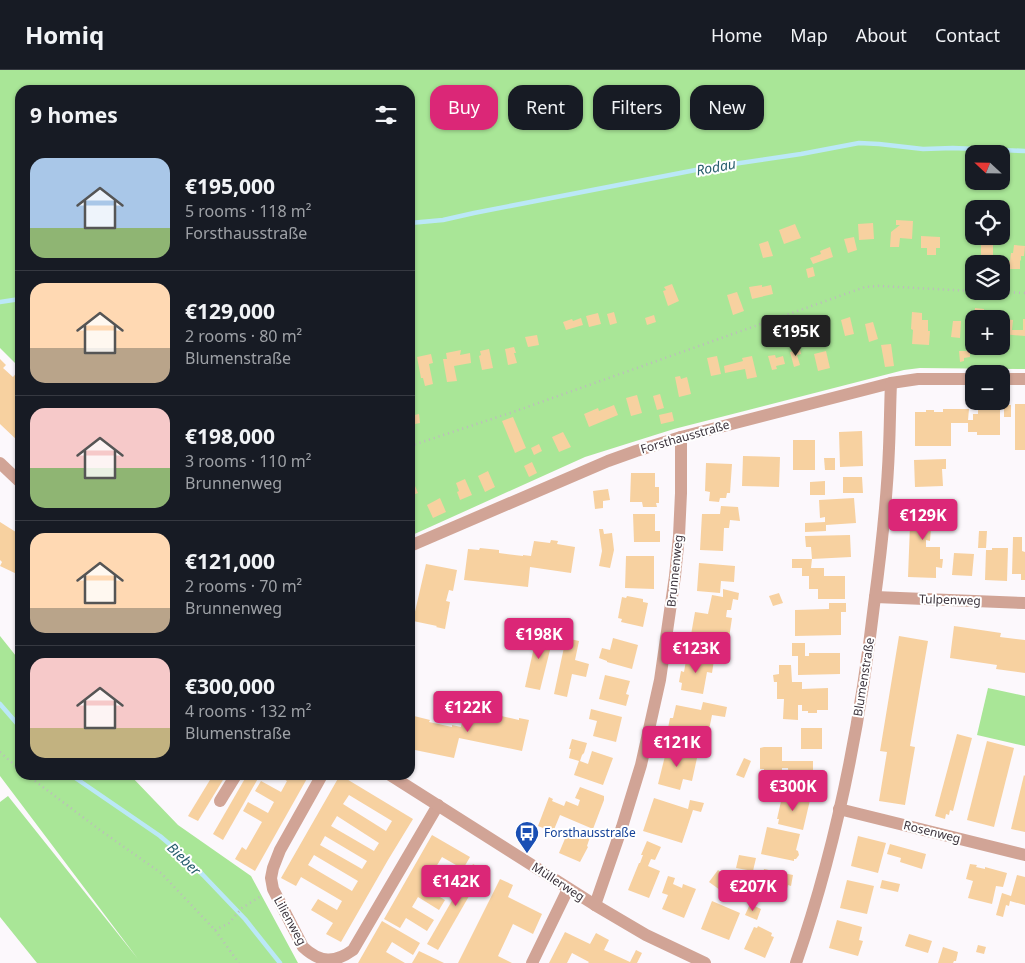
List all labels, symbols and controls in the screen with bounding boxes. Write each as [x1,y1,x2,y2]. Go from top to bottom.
text: Homiq [25,18,104,51]
text: Home [711,23,762,47]
text: Map [790,23,828,47]
text: About [856,23,907,47]
text: Contact [935,23,1000,47]
chip: Buy [430,85,498,130]
chip: Rent [508,85,583,130]
chip: Filters [593,85,680,130]
chip: New [690,85,764,130]
text: 9 homes [30,101,118,129]
icon: filters [372,101,400,129]
north arrow [965,145,1010,190]
map controls [965,145,1010,410]
water label: Rodau [695,154,737,179]
text: €195,000 [185,172,275,200]
icon: home [70,178,130,238]
text: 5 rooms · 118 m² [185,200,311,222]
button: locate [965,200,1010,245]
text: Forsthausstraße [185,222,307,244]
button: layers [965,255,1010,300]
text: €129,000 [185,297,275,325]
icon: home [70,303,130,363]
button: + [965,310,1010,355]
pin: €195K [761,314,831,357]
text: €195K [772,320,820,342]
text: 2 rooms · 80 m² [185,325,302,347]
text: Blumenstraße [185,347,291,369]
button: − [965,365,1010,410]
street label: Forsthausstraße [638,416,731,457]
text: €198,000 [185,422,275,450]
icon: home [70,428,130,488]
text: 3 rooms · 110 m² [185,450,311,472]
text: Brunnenweg [185,472,282,494]
pin: €129K [888,498,958,541]
text: €129K [899,504,947,526]
street label: Brunnenweg [662,534,687,608]
text: €121,000 [185,547,275,575]
icon: home [70,553,130,613]
text: 2 rooms · 70 m² [185,575,302,597]
street label: Tulpenweg [919,590,981,609]
text: Brunnenweg [185,597,282,619]
pin: €198K [504,618,574,660]
text: €198K [515,623,563,645]
pin: €123K [661,632,731,674]
street label: Blumenstraße [849,636,878,718]
text: €123K [672,637,720,659]
text: €300,000 [185,672,275,700]
icon: home [70,678,130,738]
pin: €122K [433,690,503,733]
text: €122K [444,696,492,718]
text: 4 rooms · 132 m² [185,700,311,722]
text: Blumenstraße [185,722,291,744]
pin: €121K [642,726,712,768]
text: €121K [653,731,701,753]
pin: €300K [758,770,828,812]
text: €300K [769,775,817,797]
street label: Rosenweg [902,816,962,847]
bus stop icon: Forsthausstraße [514,820,540,854]
place label: Forsthausstraße [544,824,636,841]
water label: Bieber [163,838,206,880]
street label: Müllerweg [529,858,588,905]
pin: €142K [421,864,491,907]
text: €142K [432,870,480,892]
pin: €207K [718,870,788,912]
text: €207K [729,875,777,897]
street label: Lilienweg [270,893,311,948]

